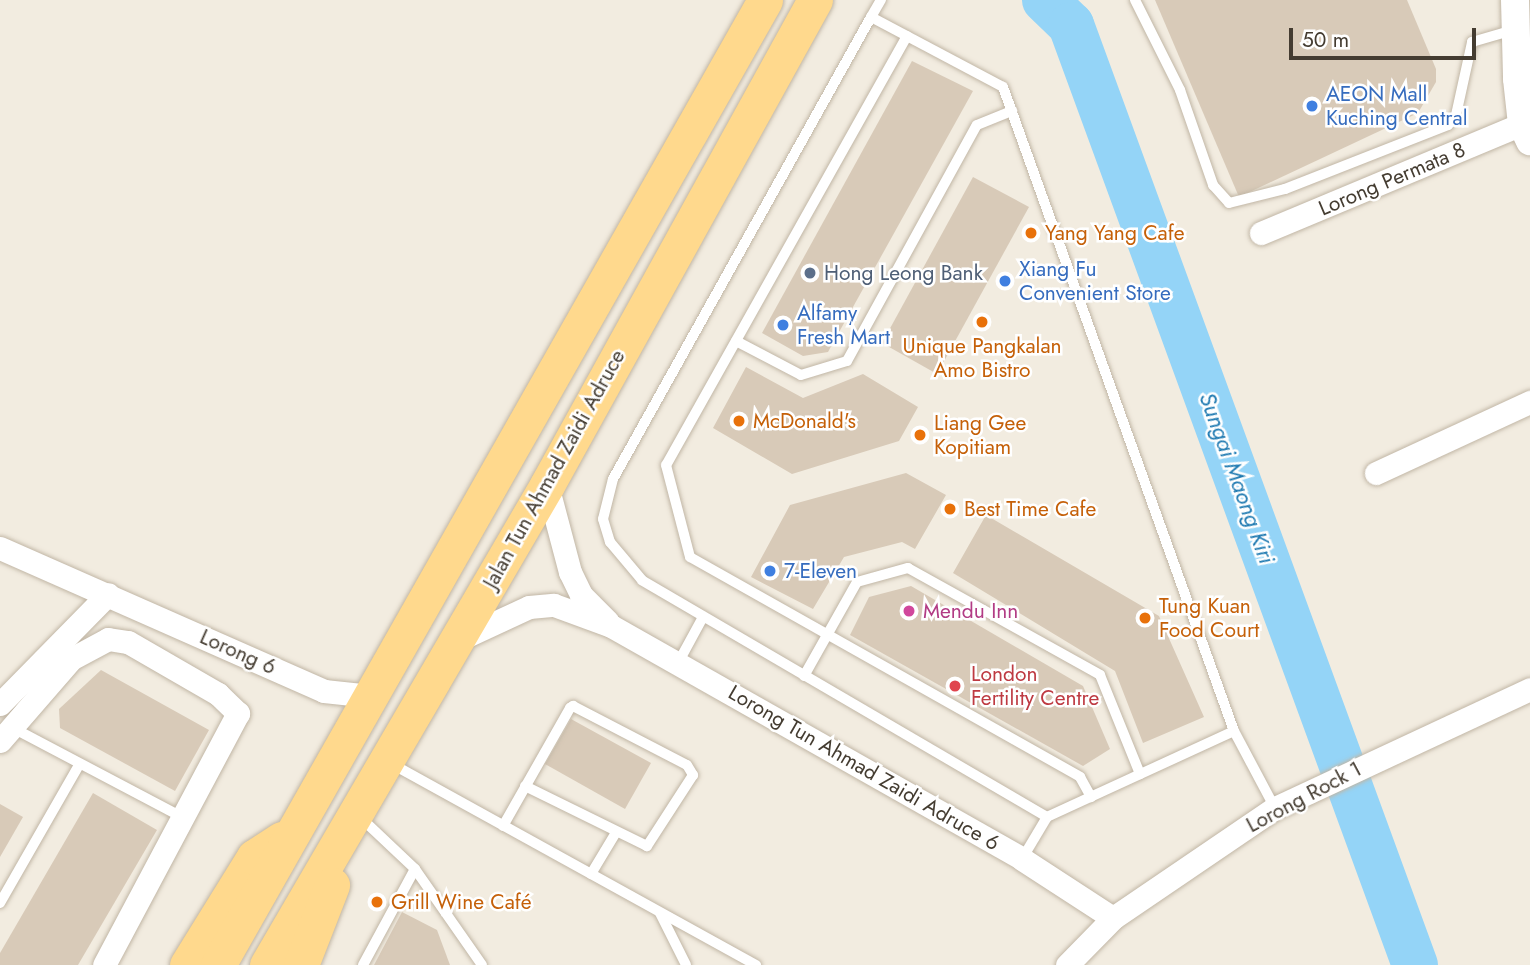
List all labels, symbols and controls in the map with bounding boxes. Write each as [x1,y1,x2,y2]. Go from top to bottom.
scale bar [1292,14,1479,58]
text: 50 m [1302,25,1349,55]
place label: AEON Mall Kuching Central [1326,81,1467,131]
marker: AEON Mall Kuching Central [1304,98,1320,114]
street label: Lorong Permata 8 [1315,137,1469,221]
place label: Yang Yang Cafe [1045,220,1184,246]
marker: Yang Yang Cafe [1023,225,1039,241]
place label: Xiang Fu Convenient Store [1019,256,1171,306]
place label: Hong Leong Bank [824,260,983,286]
marker: Hong Leong Bank [802,265,818,281]
marker: Xiang Fu Convenient Store [997,273,1013,289]
place label: Alfamy Fresh Mart [797,300,890,350]
marker: Unique Pangkalan Amo Bistro [974,314,990,330]
marker: Alfamy Fresh Mart [775,317,791,333]
place label: Unique Pangkalan Amo Bistro [902,333,1062,383]
street label: Jalan Tun Ahmad Zaidi Adruce [478,345,630,593]
water label: Sungai Maong Kiri [1193,389,1281,567]
place label: McDonald's [753,408,856,434]
place label: Liang Gee Kopitiam [934,410,1026,460]
marker: McDonald's [731,413,747,429]
marker: Liang Gee Kopitiam [912,427,928,443]
place label: Best Time Cafe [964,496,1096,522]
marker: Best Time Cafe [942,501,958,517]
place label: 7-Eleven [784,558,857,584]
marker: 7-Eleven [762,563,778,579]
place label: Tung Kuan Food Court [1159,593,1259,643]
place label: Mendu Inn [923,598,1018,624]
marker: Mendu Inn [901,603,917,619]
marker: Tung Kuan Food Court [1137,610,1153,626]
street label: Lorong 6 [196,624,280,680]
place label: London Fertility Centre [971,661,1099,711]
marker: London Fertility Centre [945,676,965,696]
street label: Lorong Tun Ahmad Zaidi Adruce 6 [724,680,1004,856]
street label: Lorong Rock 1 [1242,756,1366,838]
place label: Grill Wine Café [391,889,532,915]
marker: Grill Wine Café [369,894,385,910]

